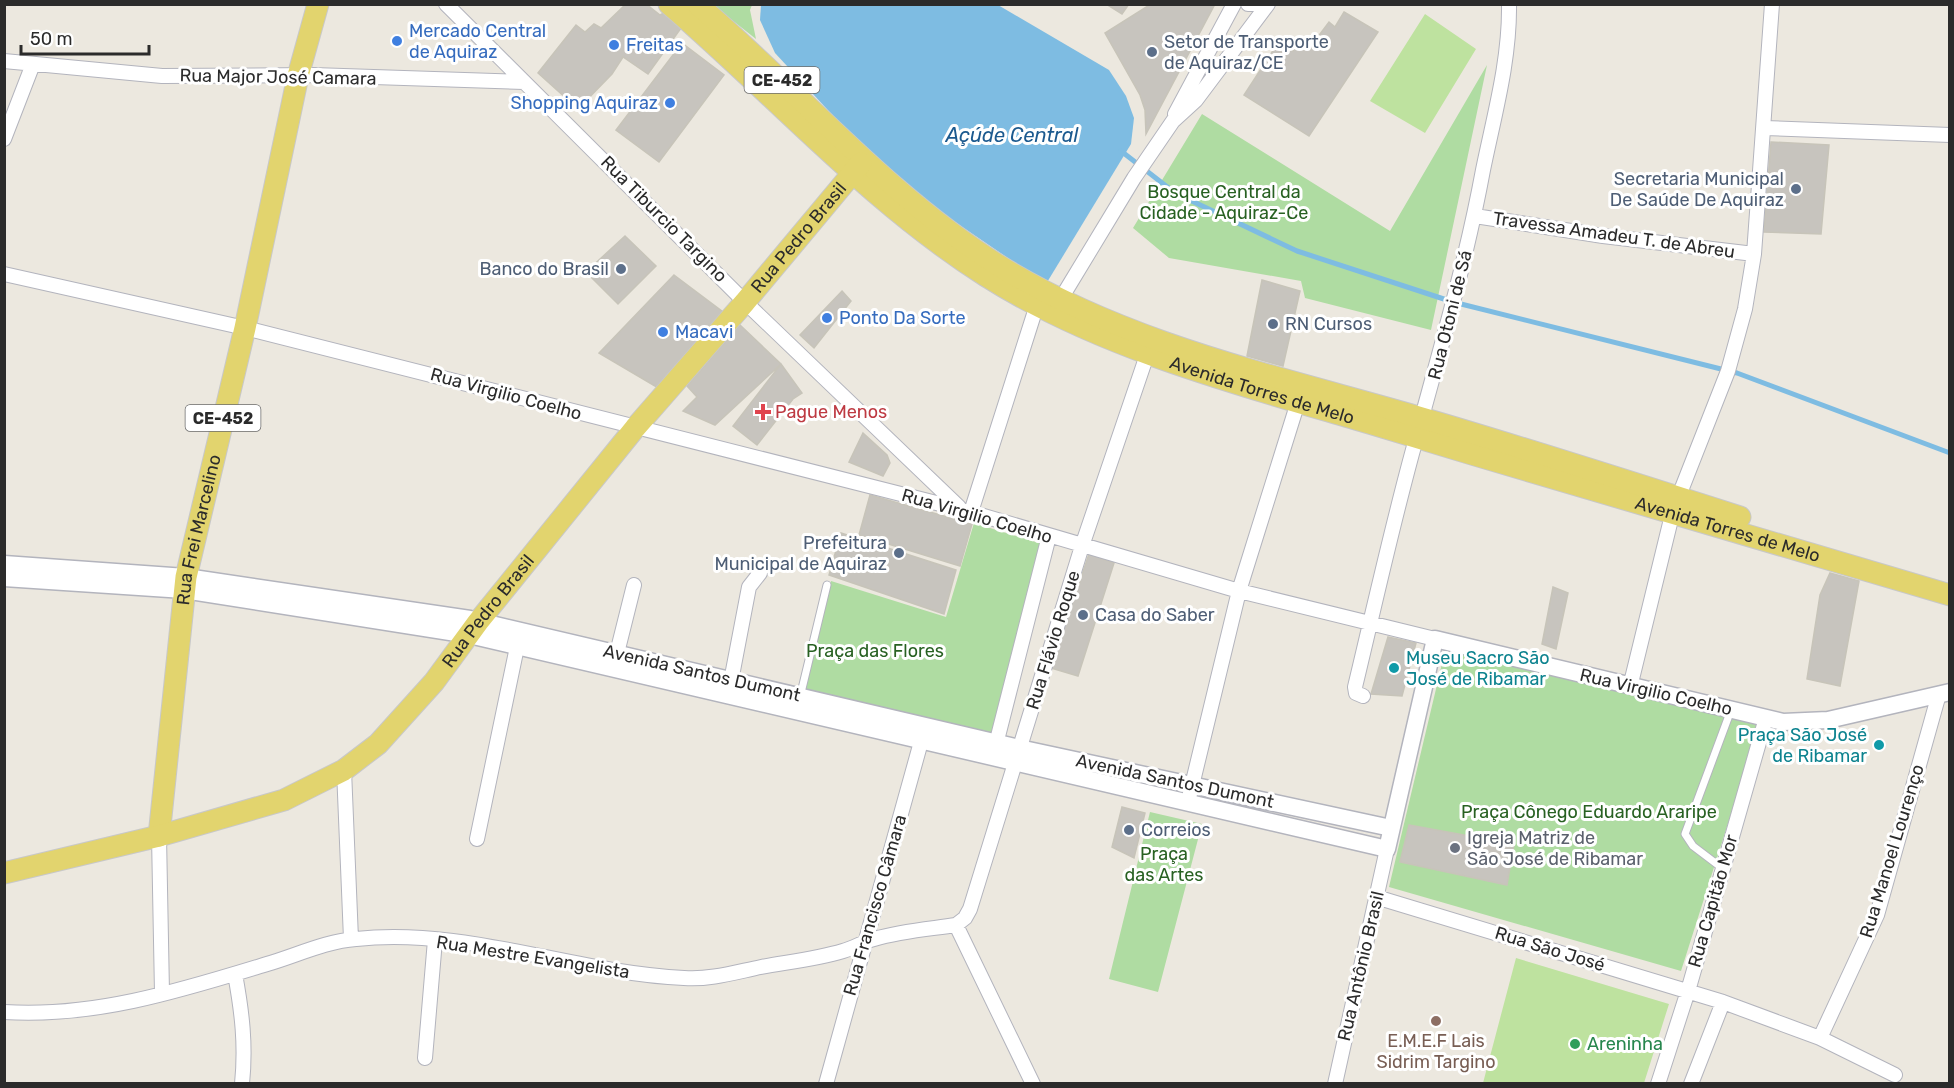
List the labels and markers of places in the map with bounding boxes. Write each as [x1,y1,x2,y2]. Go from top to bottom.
place label: Mercado Central de Aquiraz [409,20,546,63]
place label: Setor de Transporte de Aquiraz/CE [1164,31,1329,74]
marker: Mercado Central de Aquiraz [390,34,404,48]
place label: Freitas [626,34,684,56]
marker: Freitas [607,38,621,52]
marker: Setor de Transporte de Aquiraz/CE [1145,45,1159,59]
place label: Shopping Aquiraz [510,92,658,114]
marker: Shopping Aquiraz [663,96,677,110]
place label: Secretaria Municipal De Saúde De Aquiraz [1610,168,1784,211]
marker: Secretaria Municipal De Saúde De Aquiraz [1789,182,1803,196]
place label: Banco do Brasil [479,258,609,280]
marker: Banco do Brasil [614,262,628,276]
place label: Ponto Da Sorte [839,307,966,329]
marker: Ponto Da Sorte [820,311,834,325]
place label: RN Cursos [1285,313,1372,335]
marker: RN Cursos [1266,317,1280,331]
place label: Macavi [675,321,733,343]
marker: Macavi [656,325,670,339]
place label: Pague Menos [775,401,887,423]
marker: Pague Menos [756,405,770,419]
place label: Prefeitura Municipal de Aquiraz [714,532,887,575]
marker: Prefeitura Municipal de Aquiraz [892,546,906,560]
place label: Casa do Saber [1095,604,1215,626]
marker: Casa do Saber [1076,608,1090,622]
place label: Museu Sacro São José de Ribamar [1406,647,1550,690]
marker: Museu Sacro São José de Ribamar [1387,661,1401,675]
place label: Praça São José de Ribamar [1738,724,1867,767]
marker: Praça São José de Ribamar [1872,738,1886,752]
place label: Correios [1141,819,1211,841]
marker: Correios [1122,823,1136,837]
place label: Igreja Matriz de São José de Ribamar [1467,827,1643,870]
marker: Igreja Matriz de São José de Ribamar [1448,841,1462,855]
marker: E.M.E.F Lais Sidrim Targino [1429,1014,1443,1028]
place label: E.M.E.F Lais Sidrim Targino [1376,1030,1496,1073]
place label: Areninha [1587,1033,1663,1055]
marker: Areninha [1568,1037,1582,1051]

